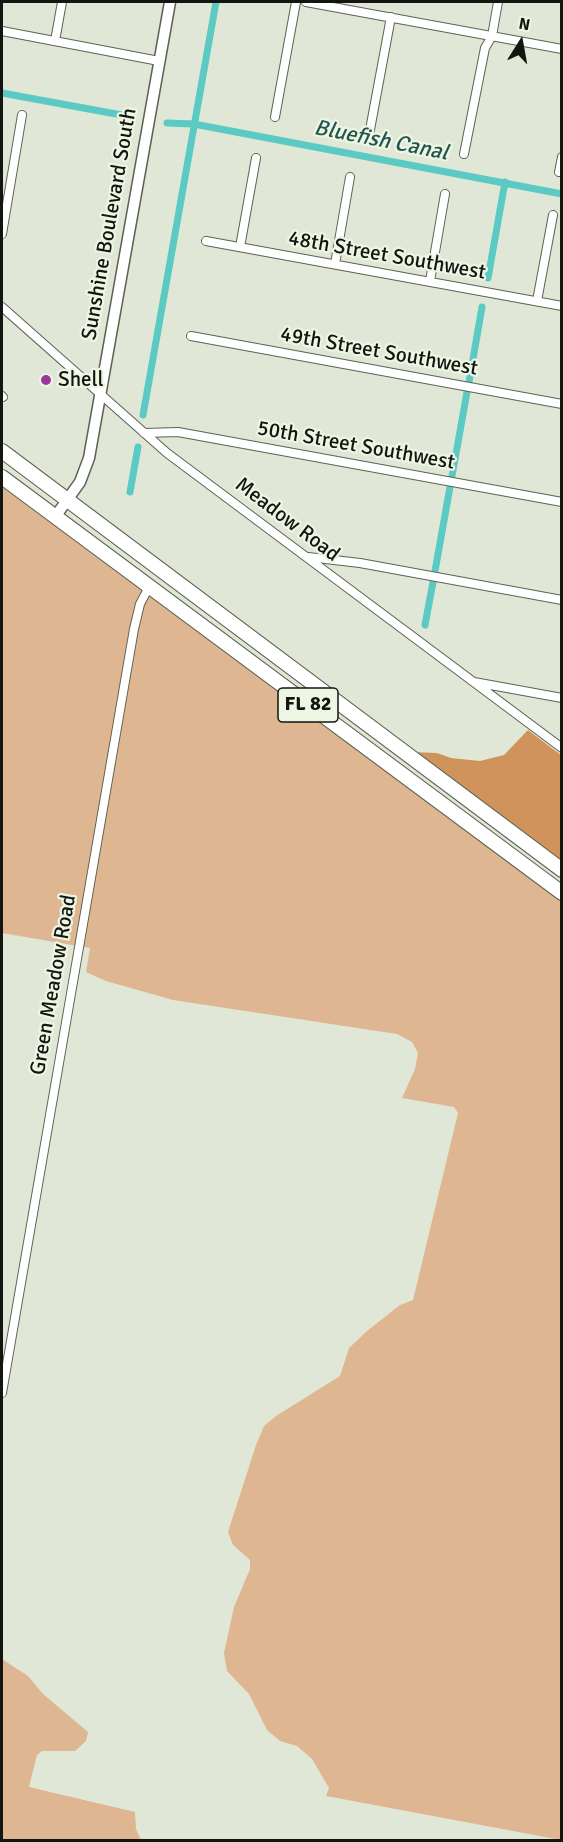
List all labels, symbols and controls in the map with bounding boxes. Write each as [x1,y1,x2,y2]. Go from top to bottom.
north arrow [491,12,551,72]
text: N [517,13,532,35]
street label: Sunshine Boulevard South [77,106,143,342]
water label: Bluefish Canal [312,115,450,167]
street label: 48th Street Southwest [286,226,488,286]
street label: 49th Street Southwest [278,322,480,382]
place label: Shell [58,367,104,393]
marker: Shell [39,373,53,387]
street label: 50th Street Southwest [255,416,457,476]
street label: Meadow Road [230,472,344,568]
road number: FL 82 [278,688,338,722]
street label: Green Meadow Road [26,893,82,1077]

